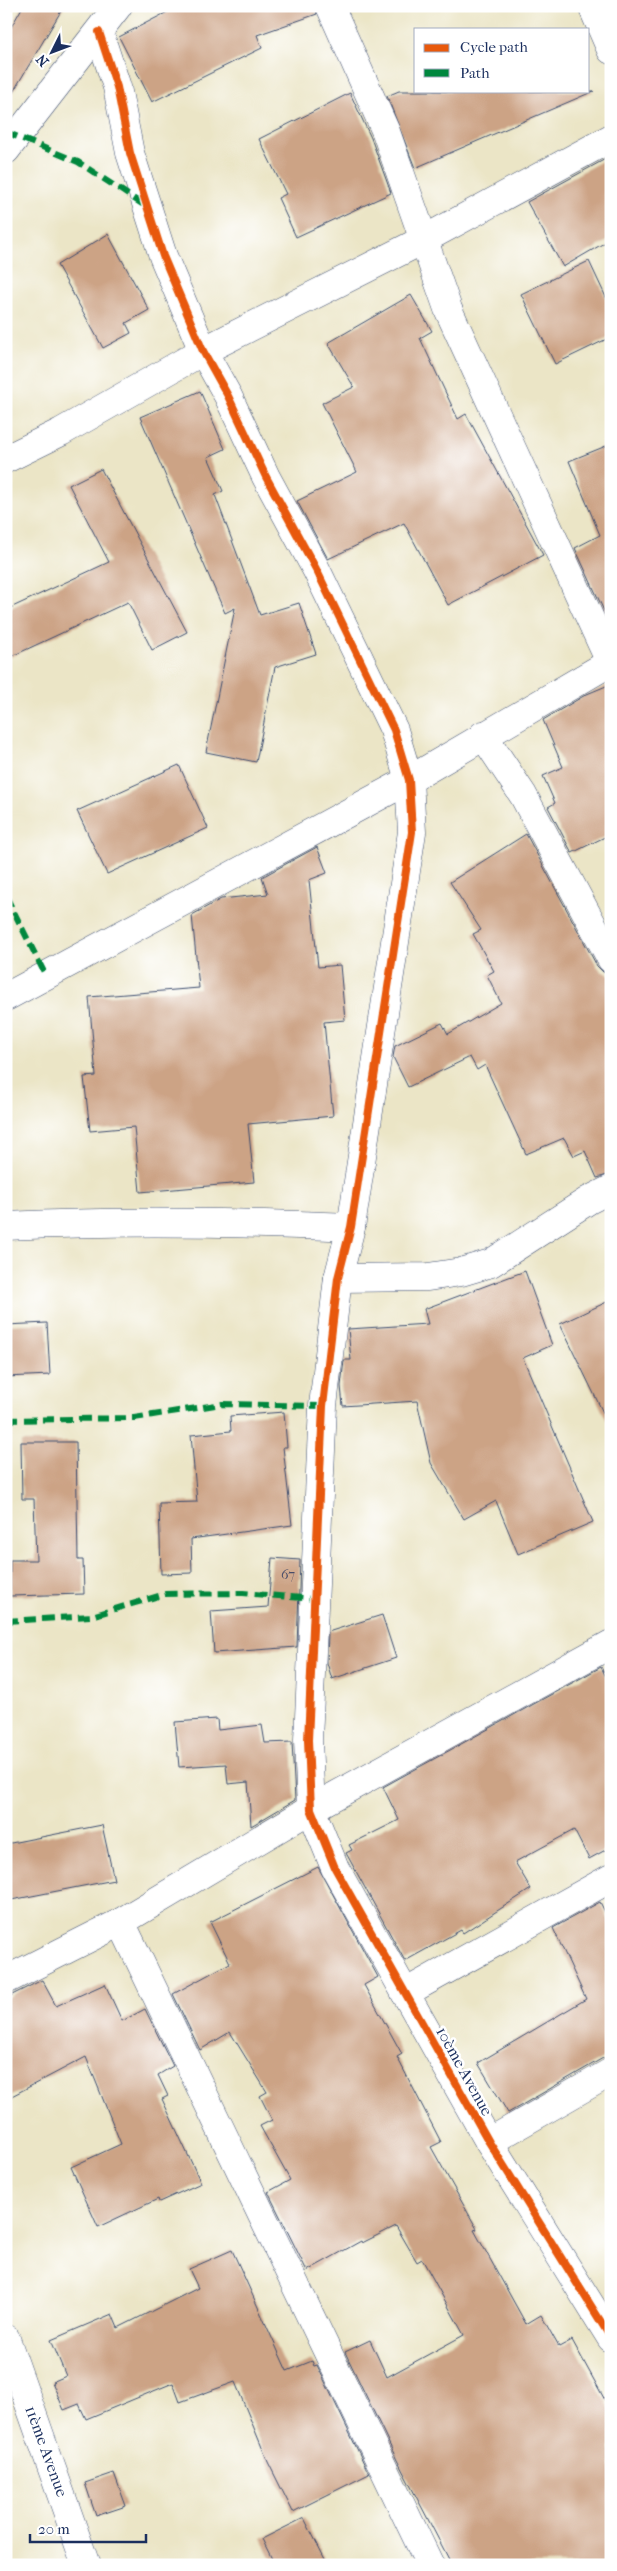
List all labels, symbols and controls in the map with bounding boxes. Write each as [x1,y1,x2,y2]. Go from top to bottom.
north arrow [28,28,78,78]
legend [414,28,590,92]
text: Cycle path [460,38,528,56]
text: N [33,50,53,70]
text: Path [460,64,490,82]
house number: 67 [281,1566,295,1583]
street label: 10ème Avenue [432,2024,497,2119]
street label: 11ème Avenue [21,2403,72,2499]
scale bar [30,2511,146,2543]
text: 20 m [38,2520,70,2538]

